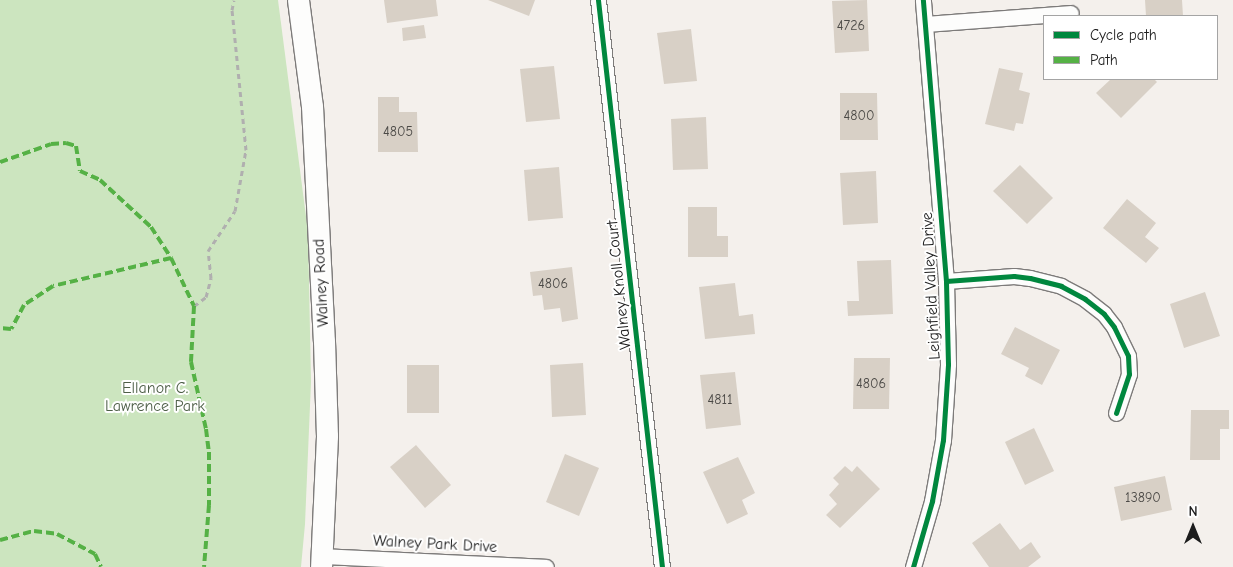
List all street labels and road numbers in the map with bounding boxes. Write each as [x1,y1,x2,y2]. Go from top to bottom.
street label: Leighfield Valley Drive [918,212,944,360]
street label: Walney Knoll Court [603,219,635,351]
street label: Walney Road [309,238,333,328]
street label: Walney Park Drive [372,531,498,557]

